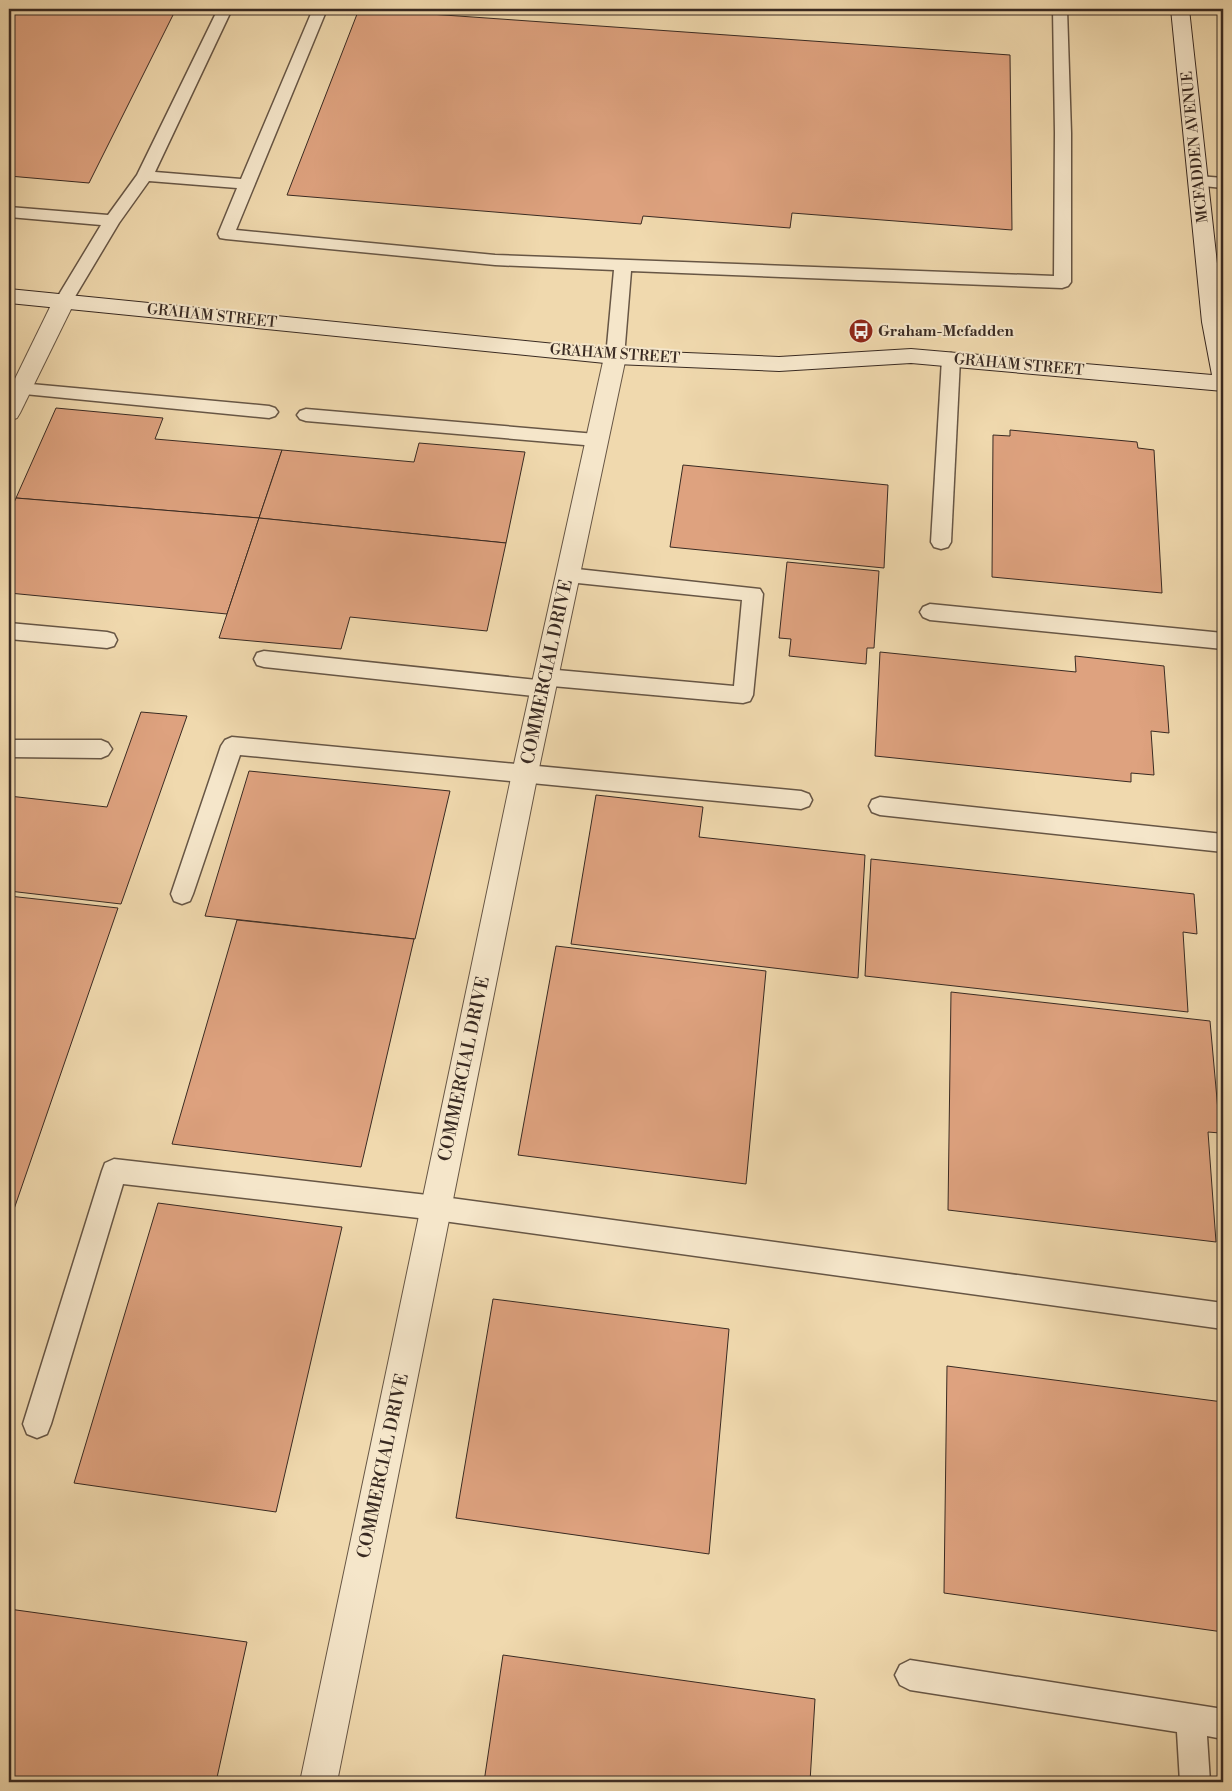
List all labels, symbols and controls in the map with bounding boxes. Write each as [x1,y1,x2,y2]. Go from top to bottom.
street label: MCFADDEN AVENUE [1178,70,1212,224]
street label: GRAHAM STREET [146,300,278,332]
bus stop icon: Graham-Mcfadden [848,318,874,344]
place label: Graham-Mcfadden [878,322,1015,341]
street label: GRAHAM STREET [549,340,681,368]
street label: GRAHAM STREET [953,350,1085,380]
street label: COMMERCIAL DRIVE [516,577,578,767]
street label: COMMERCIAL DRIVE [433,974,495,1164]
street label: COMMERCIAL DRIVE [352,1371,414,1561]

